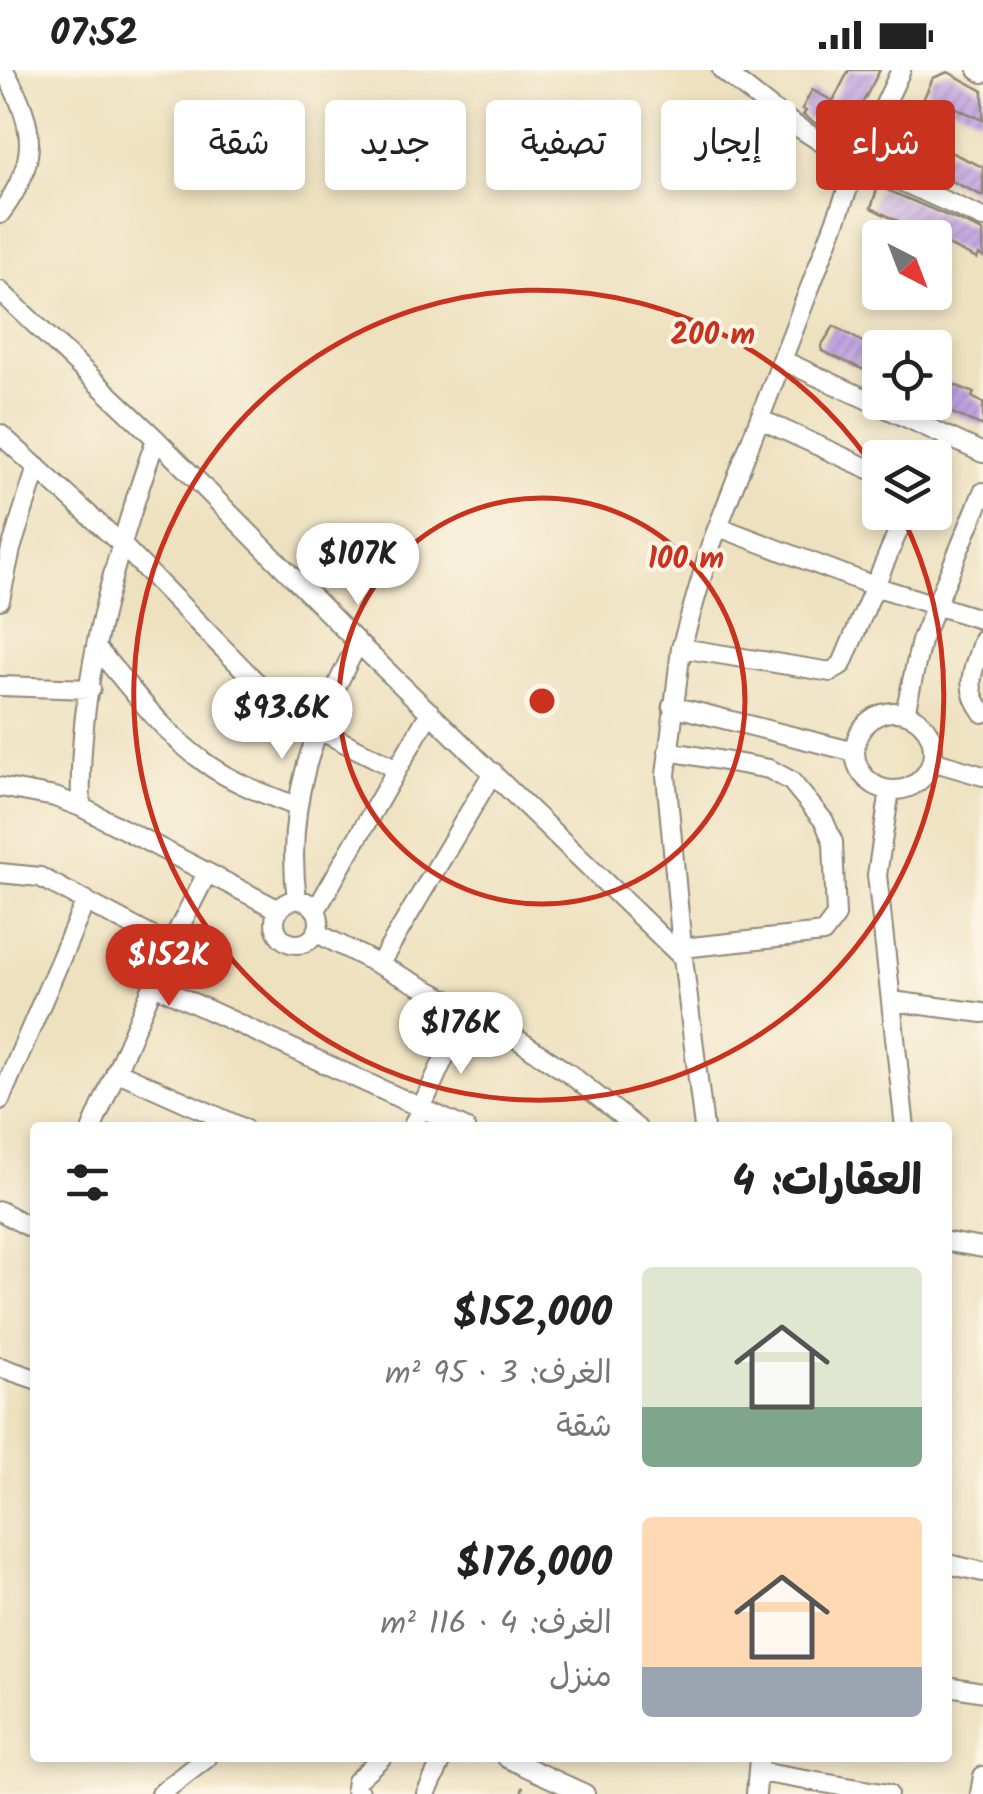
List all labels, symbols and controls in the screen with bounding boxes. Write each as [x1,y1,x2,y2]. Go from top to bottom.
text: 07:52 [50,5,138,65]
chip: شقة [174,100,305,190]
chip: جديد [325,100,466,190]
chip: تصفية [486,100,641,190]
chip: إيجار [661,100,796,190]
chip: شراء [816,100,955,190]
north arrow [862,220,952,310]
map controls [862,220,952,530]
text: 200 m [671,312,755,360]
button: locate [862,330,952,420]
button: layers [862,440,952,530]
pin: $107K [288,523,428,608]
text: $107K [318,530,398,581]
text: 100 m [648,536,724,584]
pin: $93.6K [201,677,363,762]
centre of rings [524,683,560,719]
text: $93.6K [234,684,330,735]
pin: $152K [99,924,239,1009]
text: $152K [128,931,210,982]
pin: $176K [391,992,531,1077]
text: $176K [421,999,501,1050]
text: العقارات: 4 [732,1149,922,1216]
icon: filters [60,1155,115,1210]
text: $152,000 [453,1281,612,1348]
icon: home [722,1307,842,1427]
text: الغرف: 3 · 95 m² [385,1349,612,1400]
text: شقة [556,1402,612,1453]
text: $176,000 [456,1531,612,1598]
icon: home [722,1557,842,1677]
text: الغرف: 4 · 116 m² [381,1599,612,1650]
text: منزل [549,1652,612,1703]

